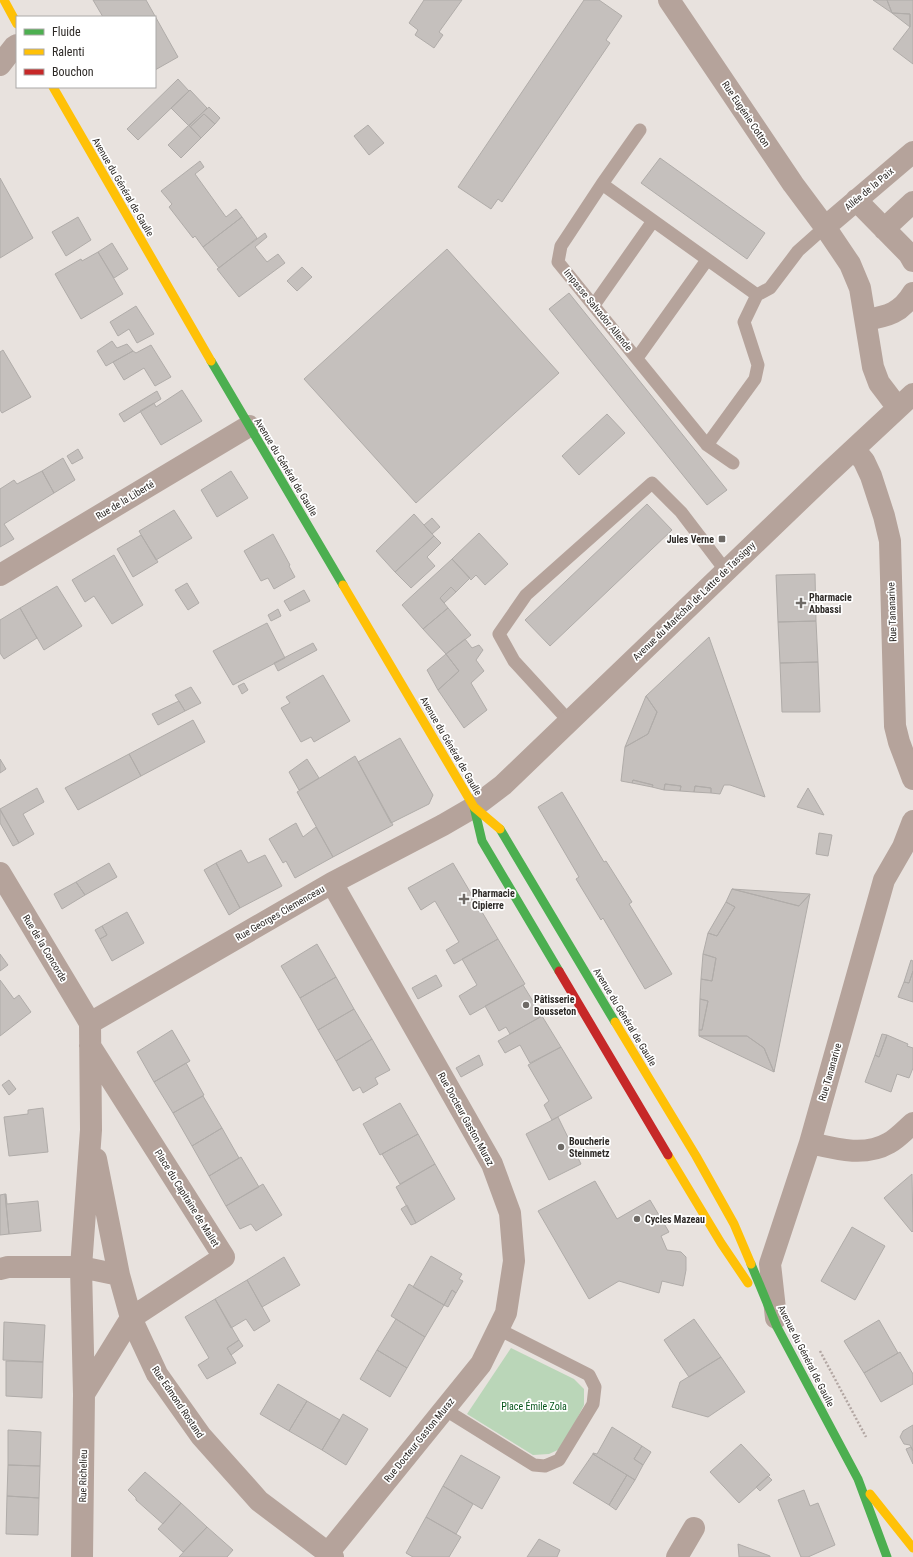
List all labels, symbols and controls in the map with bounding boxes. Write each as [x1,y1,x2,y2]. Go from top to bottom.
legend [16,16,156,88]
text: Fluide [52,25,81,39]
text: Ralenti [52,45,85,59]
text: Bouchon [52,65,94,79]
street label: Rue Eugénie Cotton [720,79,772,149]
street label: Avenue du Général de Gaulle [90,136,156,239]
street label: Allée de la Paix [842,165,896,213]
street label: Impasse Salvador Allende [562,267,635,353]
street label: Avenue du Général de Gaulle [252,416,320,518]
street label: Rue de la Liberté [94,478,156,522]
place label: Jules Verne [667,534,714,545]
marker: Jules Verne [717,534,727,544]
street label: Avenue du Maréchal de Lattre de Tassigny [631,539,757,663]
street label: Rue Tananarive [885,582,899,642]
place label: Pharmacie Abbassi [809,592,852,615]
marker: Pharmacie Abbassi [796,598,806,608]
street label: Avenue du Général de Gaulle [418,695,484,798]
street label: Rue Georges Clemenceau [234,883,327,943]
place label: Pharmacie Cipierre [472,888,515,911]
marker: Pharmacie Cipierre [459,894,469,904]
street label: Rue de la Concorde [21,912,70,984]
street label: Avenue du Général de Gaulle [591,966,659,1068]
place label: Pâtisserie Bousseton [534,994,576,1017]
marker: Pâtisserie Bousseton [521,1000,531,1010]
street label: Rue Tananarive [816,1041,844,1102]
street label: Rue Docteur Gaston Muraz [436,1070,496,1168]
place label: Boucherie Steinmetz [569,1136,610,1159]
marker: Boucherie Steinmetz [556,1142,566,1152]
street label: Place du Capitaine de Mallet [153,1147,221,1249]
marker: Cycles Mazeau [632,1214,642,1224]
place label: Cycles Mazeau [645,1214,705,1225]
street label: Avenue du Général de Gaulle [776,1303,837,1409]
street label: Rue Edmond Rostand [150,1364,206,1440]
street label: Rue Docteur Gaston Muraz [382,1396,456,1484]
park label: Place Émile Zola [501,1400,567,1412]
street label: Rue Richelieu [77,1449,89,1503]

